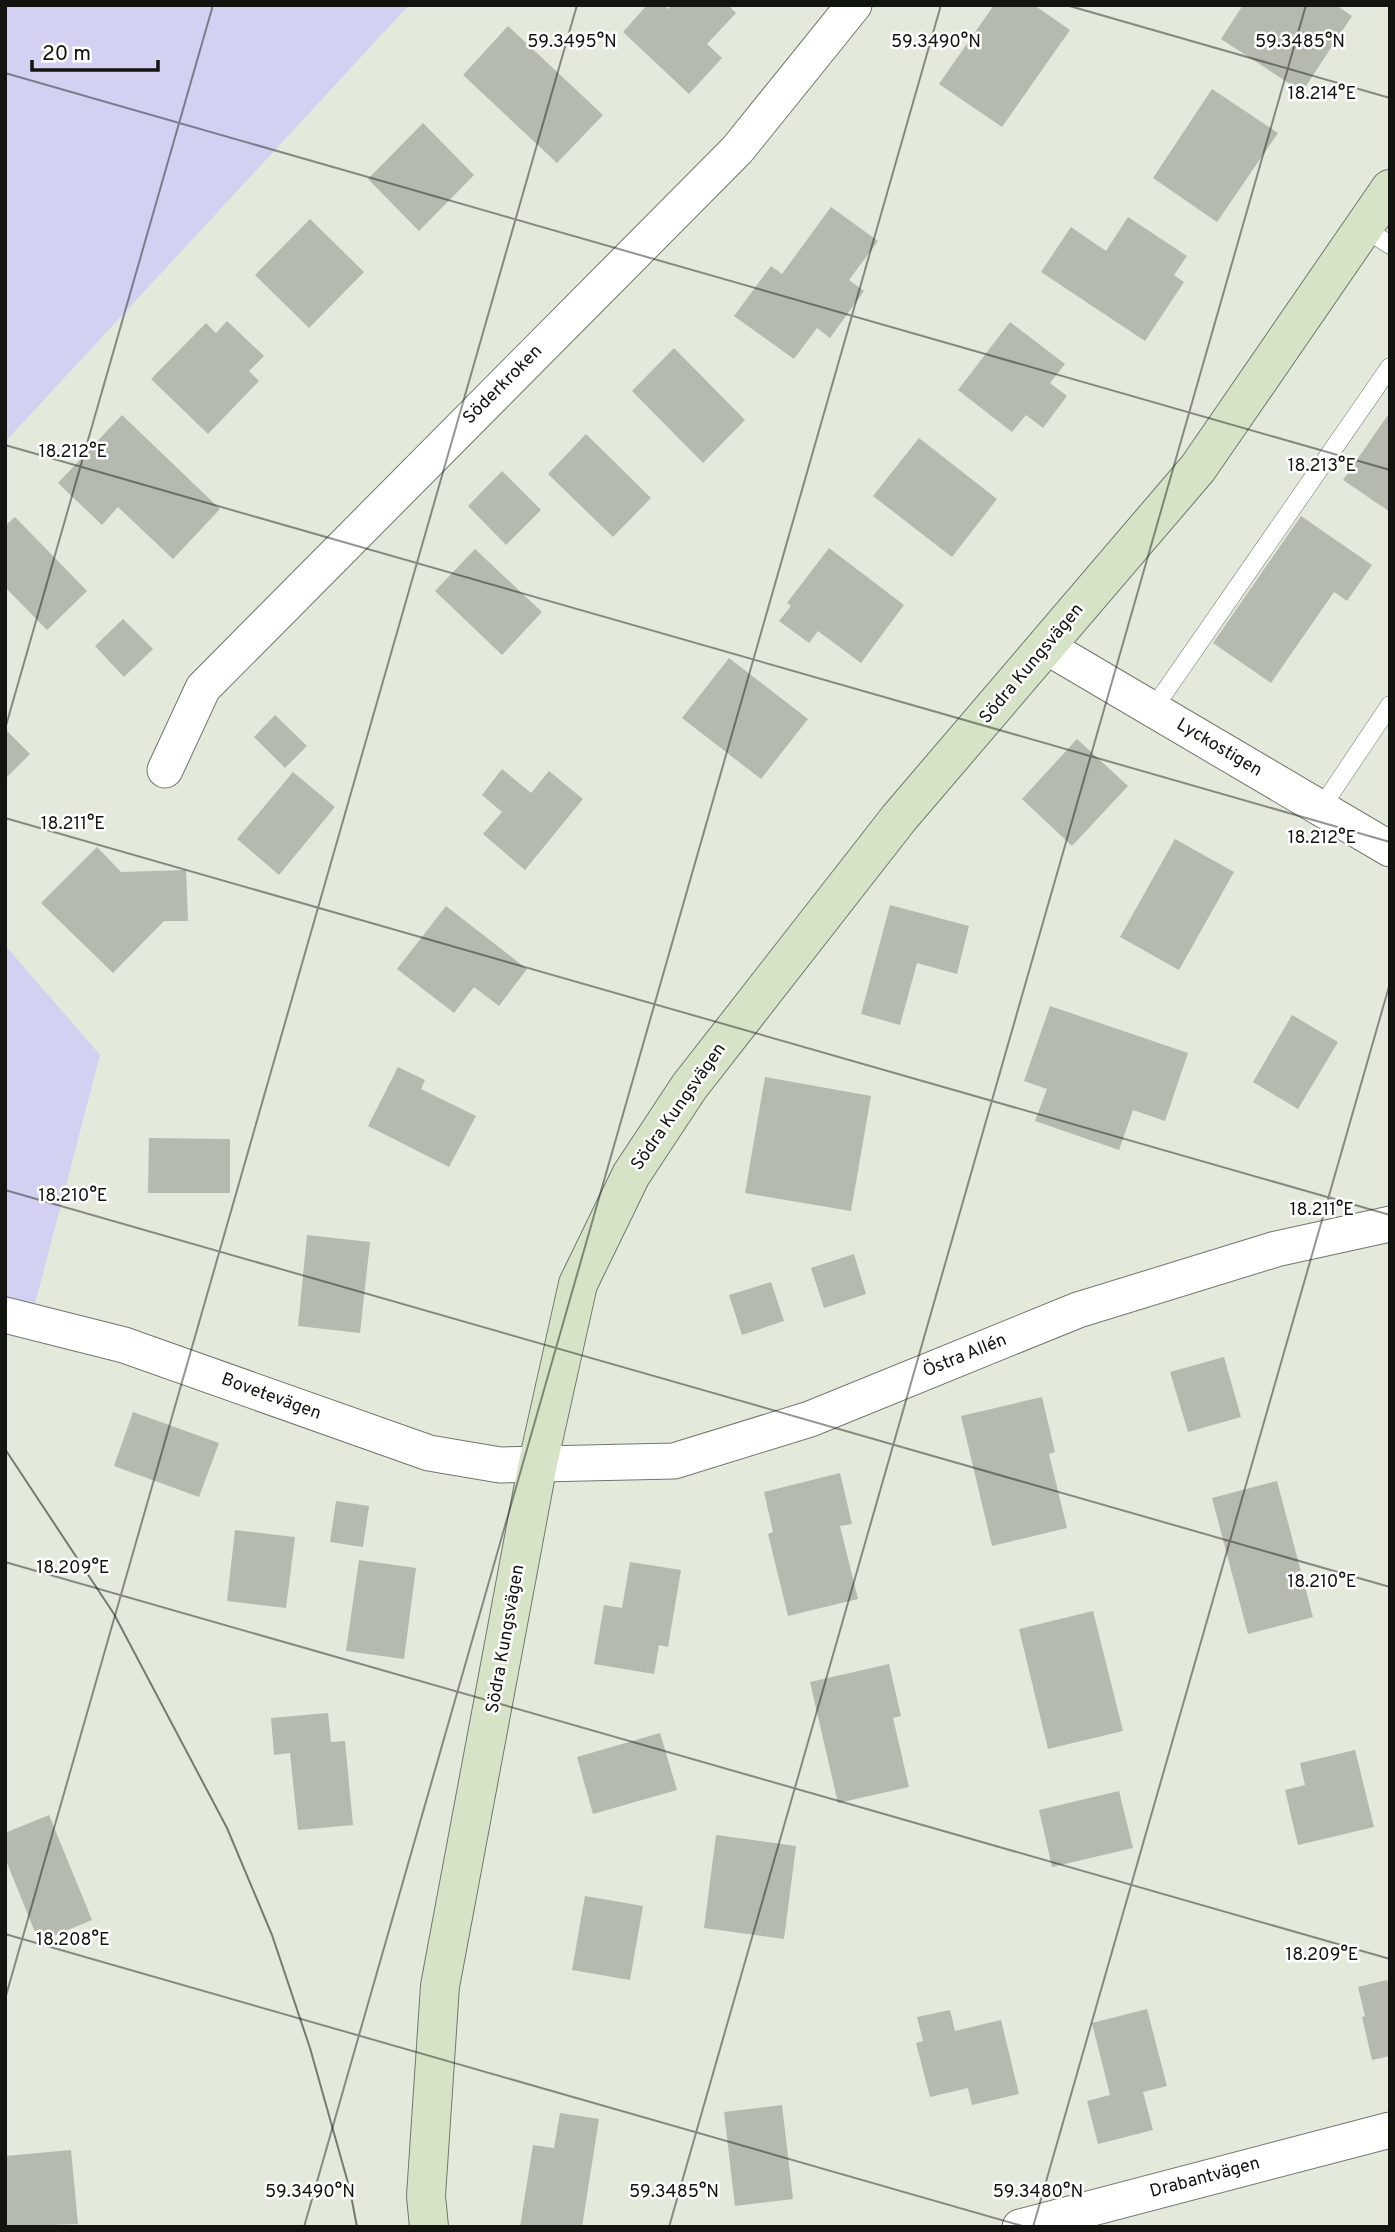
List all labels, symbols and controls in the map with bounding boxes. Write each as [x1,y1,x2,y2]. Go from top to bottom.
scale bar [32,28,158,72]
text: 59.3495°N [527,31,617,54]
text: 59.3490°N [891,31,981,54]
text: 59.3485°N [1255,31,1345,54]
text: 20 m [42,41,91,68]
text: 18.214°E [1288,83,1356,106]
street label: Söderkroken [458,340,548,430]
text: 18.212°E [39,441,107,464]
text: 18.213°E [1288,455,1356,478]
street label: Södra Kungsvägen [975,599,1089,729]
street label: Lyckostigen [1172,713,1266,783]
text: 18.211°E [41,813,105,836]
text: 18.212°E [1288,827,1356,850]
street label: Södra Kungsvägen [626,1039,732,1175]
text: 18.210°E [38,1185,108,1208]
text: 18.211°E [1290,1199,1354,1222]
street label: Östra Allén [919,1327,1010,1383]
street label: Bovetevägen [218,1368,324,1426]
text: 18.209°E [36,1557,110,1580]
street label: Södra Kungsvägen [482,1563,530,1715]
text: 18.210°E [1287,1571,1357,1594]
text: 18.208°E [36,1929,110,1952]
text: 18.209°E [1285,1944,1359,1967]
street label: Drabantvägen [1147,2152,1263,2204]
text: 59.3490°N [265,2181,355,2204]
text: 59.3485°N [629,2181,719,2204]
text: 59.3480°N [993,2181,1083,2204]

